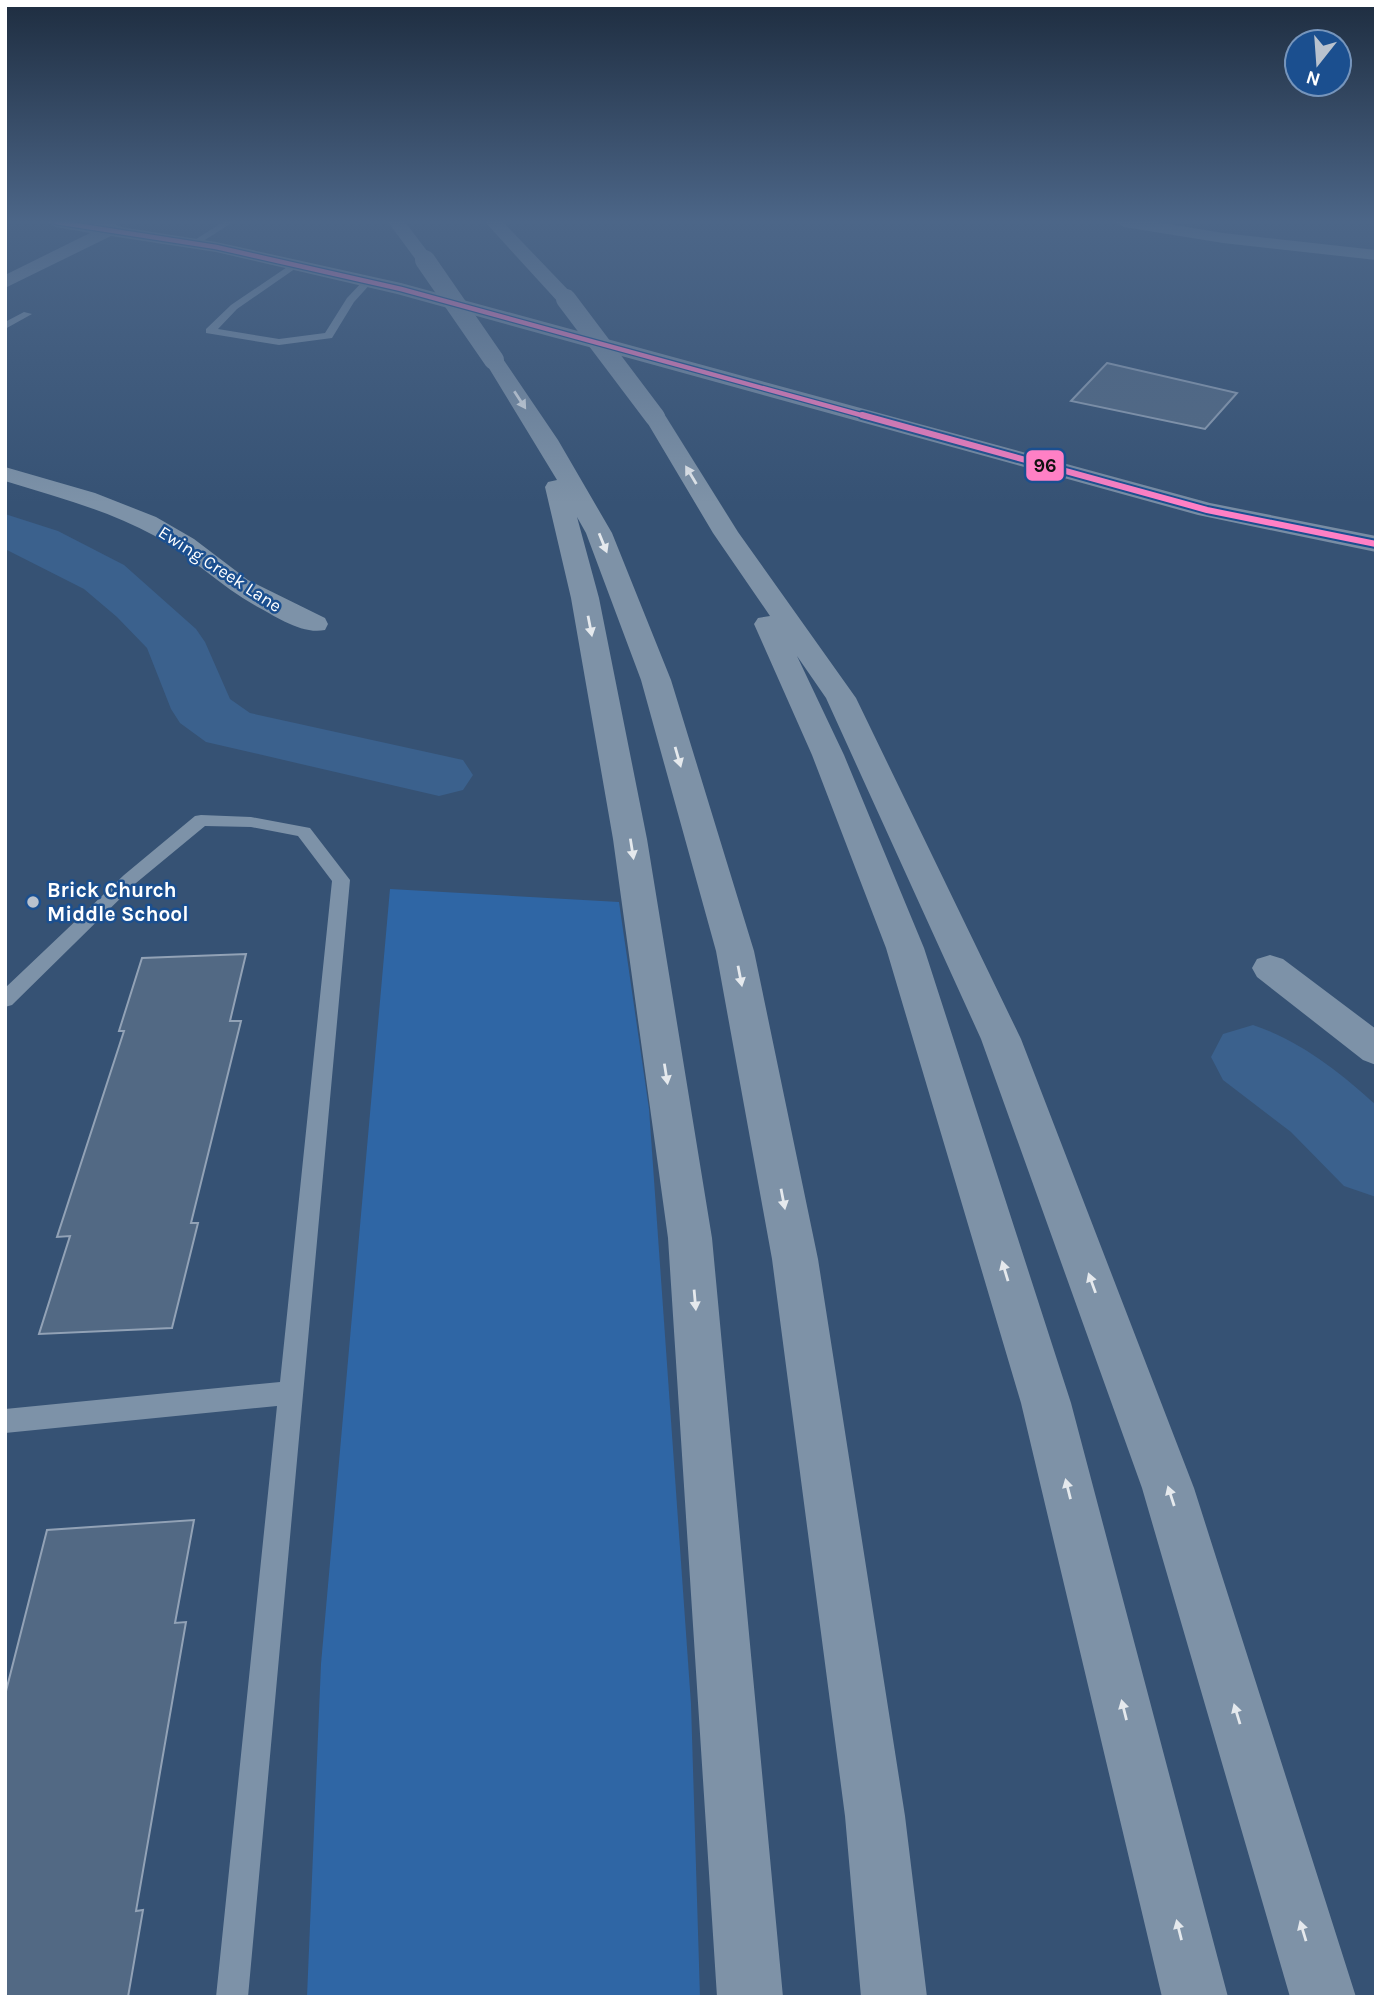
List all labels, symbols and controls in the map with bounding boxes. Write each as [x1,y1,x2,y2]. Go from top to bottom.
north arrow [1283,28,1353,98]
text: N [1304,66,1323,91]
one-way arrow [513,391,527,409]
line badge: 96 [1025,449,1065,482]
text: 96 [1033,455,1057,477]
one-way arrow [684,466,697,485]
street label: Ewing Creek Lane [154,521,286,617]
one-way arrow [597,533,608,554]
one-way arrow [585,615,596,637]
one-way arrow [674,747,684,768]
one-way arrow [627,839,638,861]
place label: Brick Church Middle School [47,878,189,926]
marker: Brick Church Middle School [25,894,41,910]
one-way arrow [734,965,745,987]
one-way arrow [661,1064,672,1086]
one-way arrow [778,1189,789,1211]
one-way arrow [999,1260,1010,1281]
one-way arrow [1086,1272,1097,1293]
one-way arrow [690,1289,701,1311]
one-way arrow [1062,1478,1073,1500]
one-way arrow [1165,1486,1175,1507]
one-way arrow [1118,1699,1129,1721]
one-way arrow [1231,1703,1242,1724]
one-way arrow [1173,1919,1184,1941]
one-way arrow [1298,1921,1308,1942]

